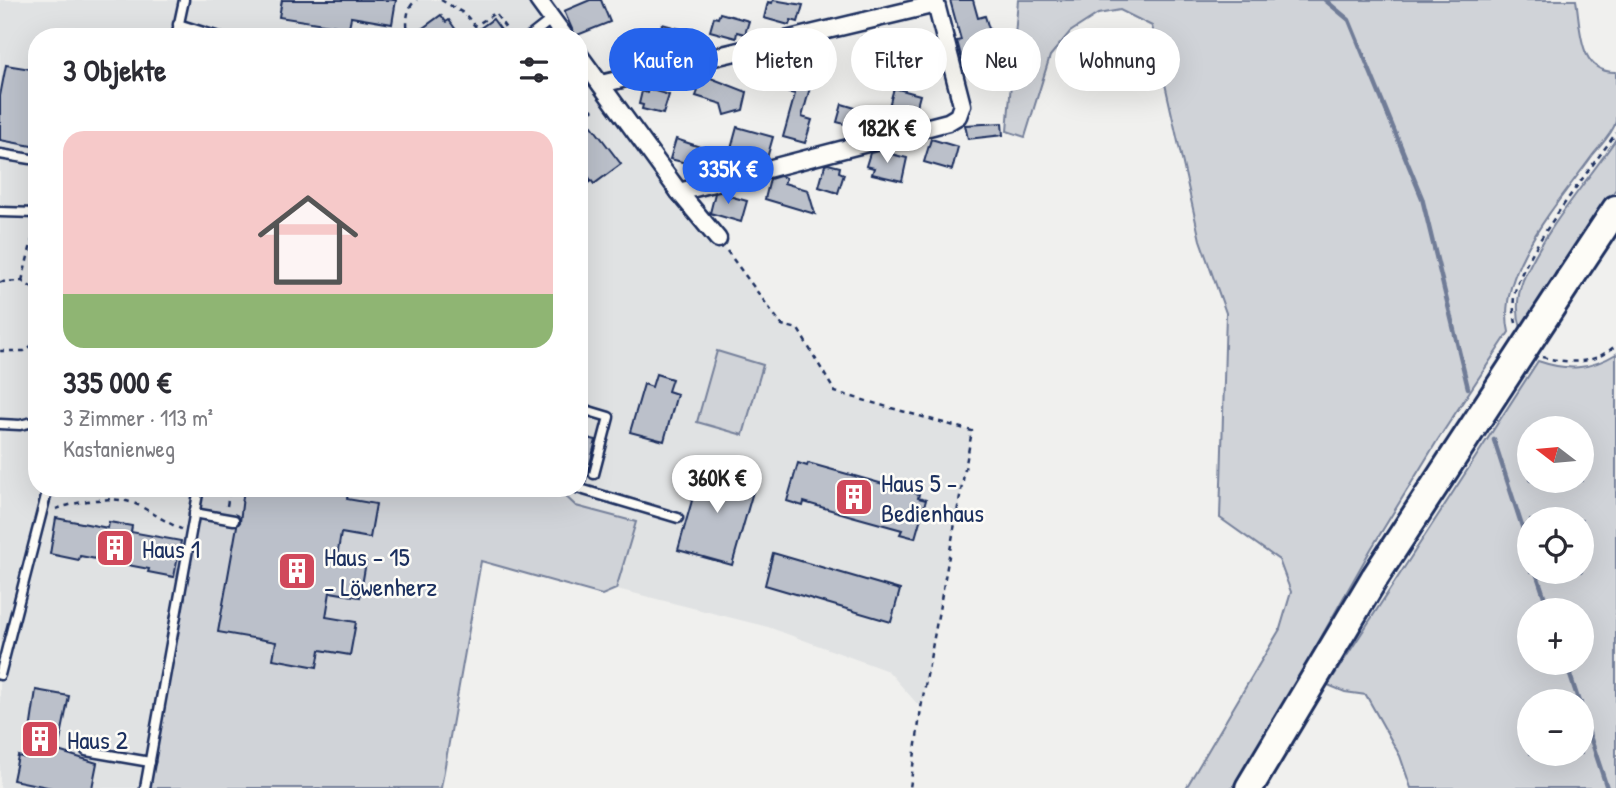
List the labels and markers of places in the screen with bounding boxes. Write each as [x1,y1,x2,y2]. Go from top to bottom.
pin: 182K € [830,106,944,165]
pin: 335K € [671,146,785,206]
pin: 360K € [660,456,774,515]
place label: Haus 5 - Bedienhaus [881,465,984,530]
building icon: Haus 5 - Bedienhaus [833,476,875,518]
building icon: Haus 1 [94,527,136,569]
place label: Haus 1 [142,531,200,566]
place label: Haus - 15 - Löwenherz [324,539,437,604]
building icon: Haus - 15 - Löwenherz [276,550,318,592]
building icon: Haus 2 [19,718,61,760]
place label: Haus 2 [67,722,128,757]

